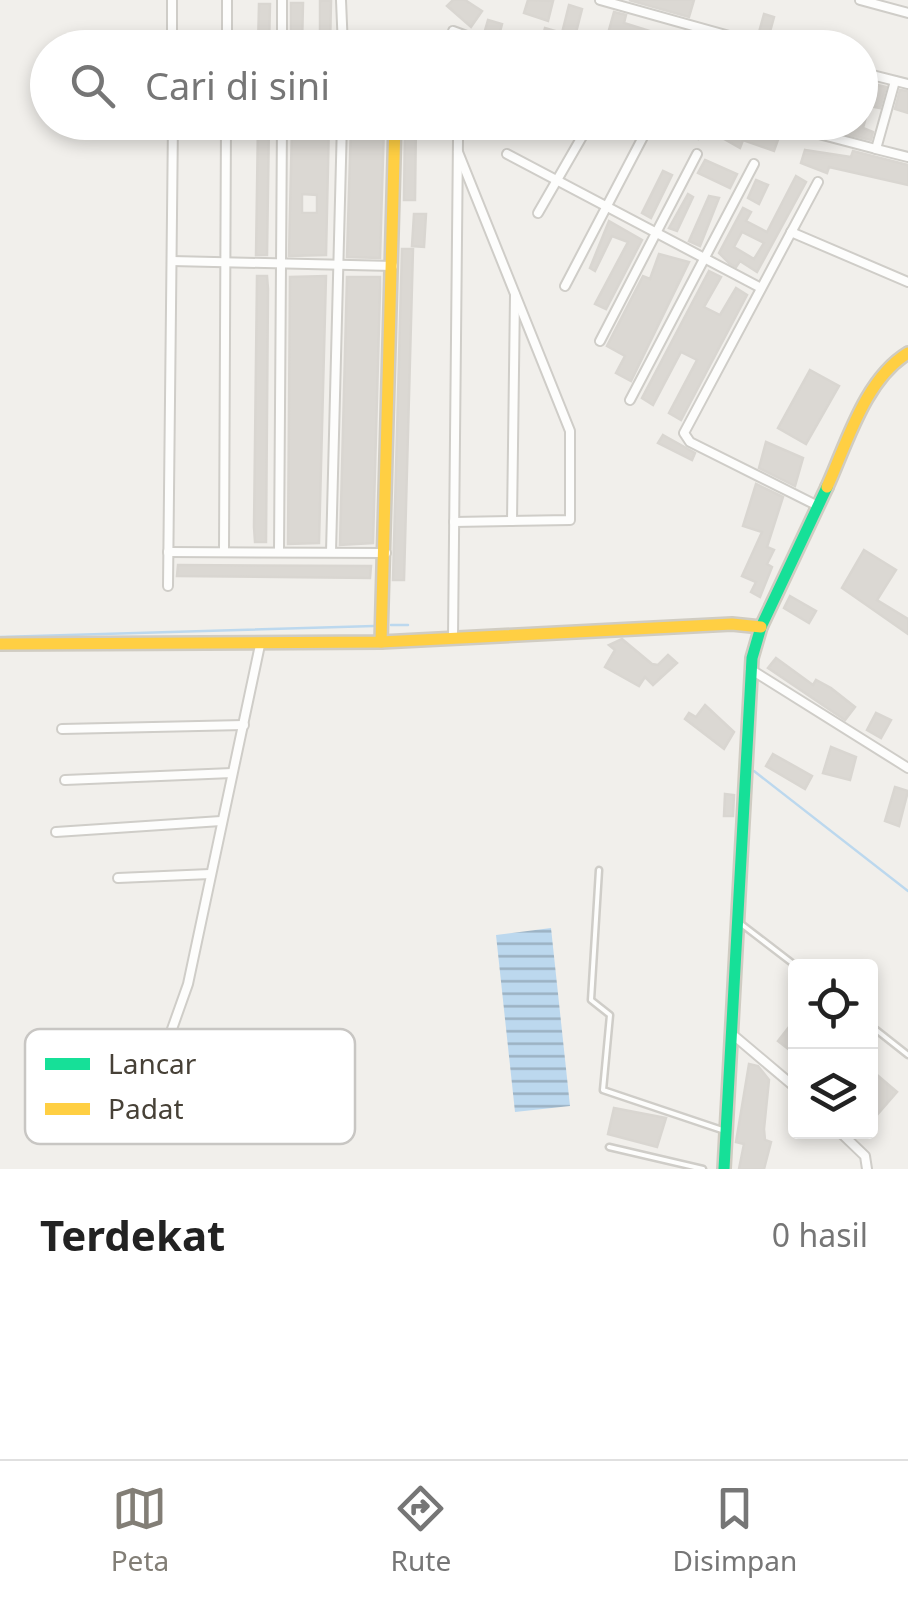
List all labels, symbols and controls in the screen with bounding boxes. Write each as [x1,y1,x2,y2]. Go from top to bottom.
search box [30,30,878,140]
icon: search [65,58,120,113]
text: Cari di sini [145,59,330,111]
map controls [788,959,878,1139]
button: locate [788,959,878,1049]
legend [25,1029,355,1144]
text: Lancar [108,1044,197,1082]
button: layers [788,1049,878,1139]
text: Padat [108,1089,184,1127]
text: Terdekat [40,1206,225,1263]
text: 0 hasil [772,1213,868,1256]
tab: Peta [111,1481,169,1579]
tab: Rute [391,1481,451,1579]
tab: Disimpan [673,1481,797,1579]

